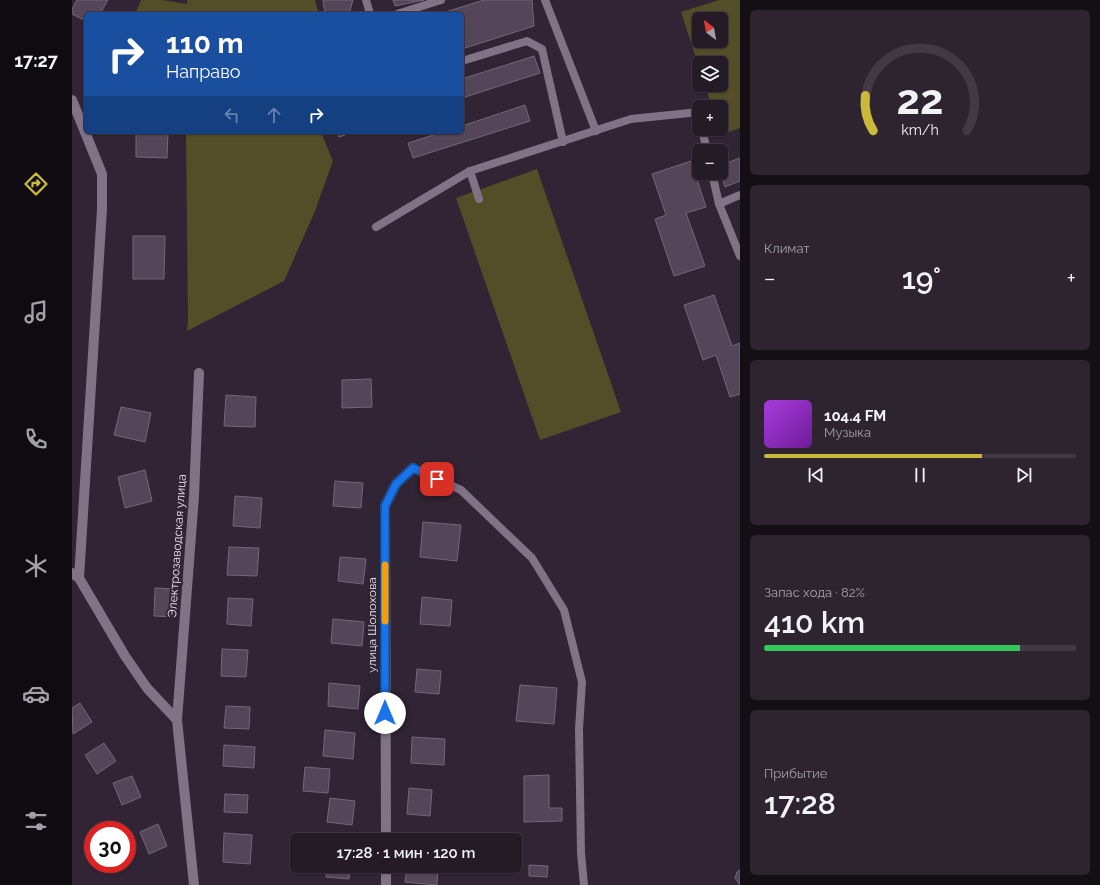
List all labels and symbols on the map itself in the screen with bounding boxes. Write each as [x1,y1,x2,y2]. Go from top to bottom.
north arrow [692,12,728,48]
pin [420,462,454,496]
street label: Электрозаводская улица [165,474,189,618]
street label: улица Шолохова [365,577,379,673]
position arrow [364,692,406,734]
speed limit sign: 30 [84,821,136,873]

